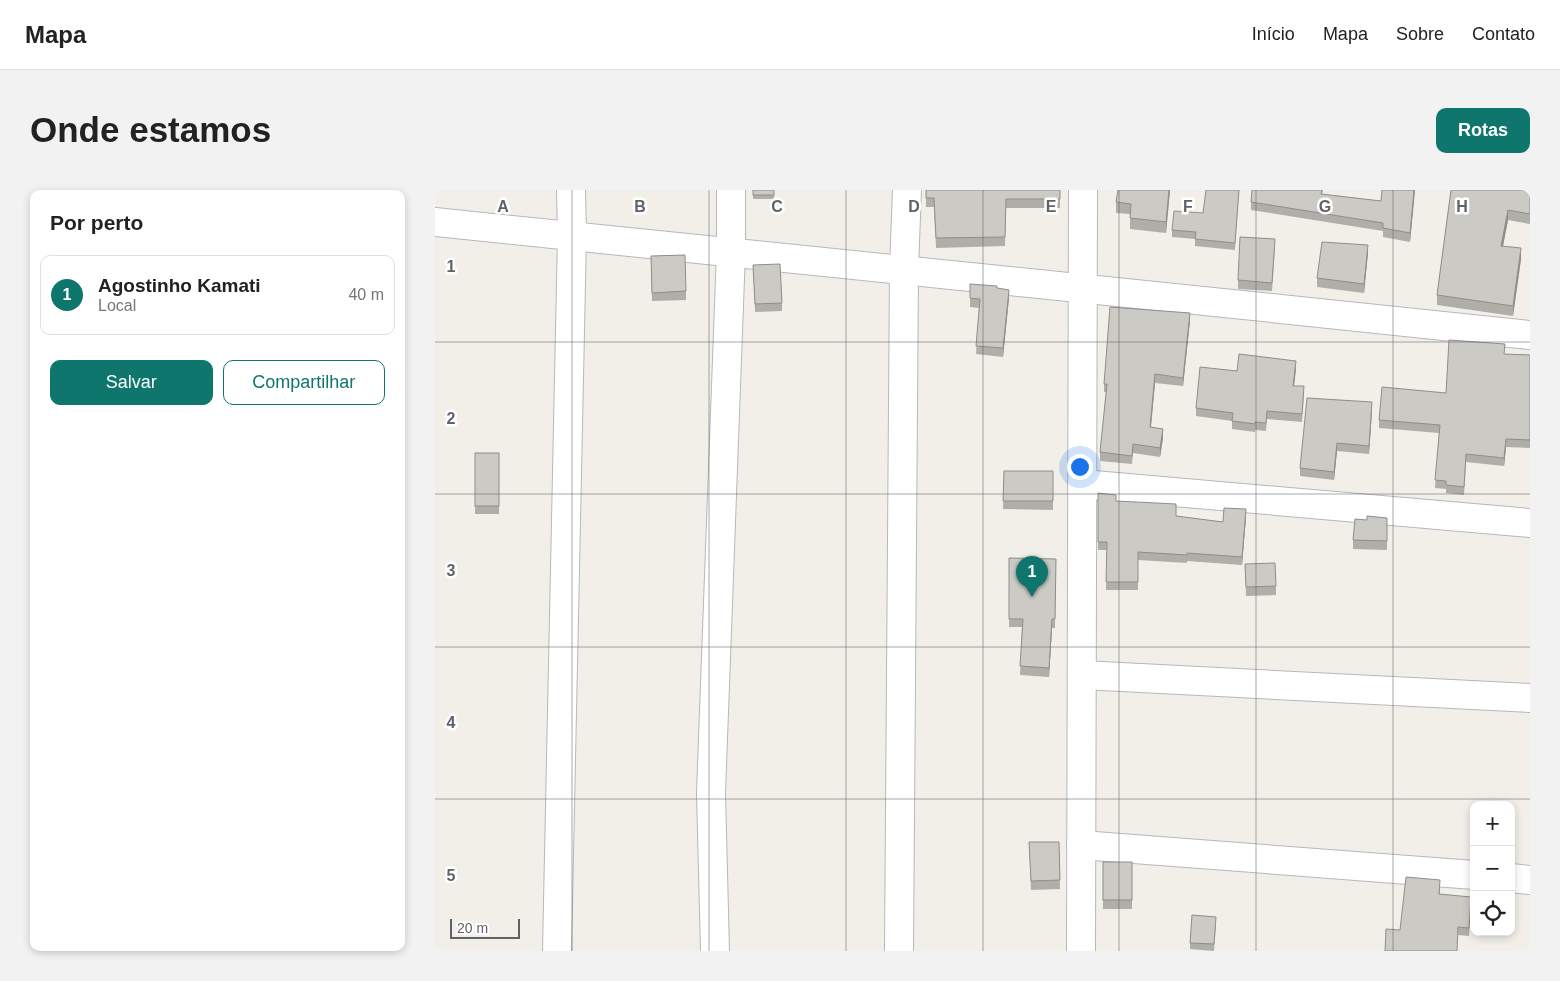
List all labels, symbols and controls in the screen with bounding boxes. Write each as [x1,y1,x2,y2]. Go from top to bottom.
text: Mapa [25,21,86,48]
text: Início [1252,24,1295,44]
text: Mapa [1323,24,1368,44]
text: Sobre [1396,24,1444,44]
text: Contato [1472,24,1535,44]
button: Rotas [1436,108,1530,153]
text: Onde estamos [30,110,271,149]
text: A [497,198,509,215]
text: B [634,198,646,215]
text: C [771,198,783,215]
text: D [908,198,920,215]
text: E [1046,198,1057,215]
text: F [1183,198,1193,215]
text: G [1319,198,1331,215]
text: H [1456,198,1468,215]
text: Por perto [50,211,143,234]
text: 1 [447,258,456,275]
text: Agostinho Kamati [98,275,261,296]
text: 1 [63,286,71,303]
text: 40 m [348,286,384,303]
text: Local [98,297,136,314]
button: Salvar [50,360,213,405]
button: Compartilhar [223,360,385,405]
text: 2 [447,410,456,427]
your location [1067,454,1093,480]
pin: 1 [1016,556,1048,597]
text: 3 [447,562,456,579]
text: 4 [447,714,456,731]
map controls [1470,801,1515,936]
button: + [1470,801,1515,846]
button: − [1470,846,1515,891]
text: 5 [447,867,456,884]
button: locate [1470,891,1515,936]
scale bar [450,916,520,939]
text: 20 m [457,920,488,936]

